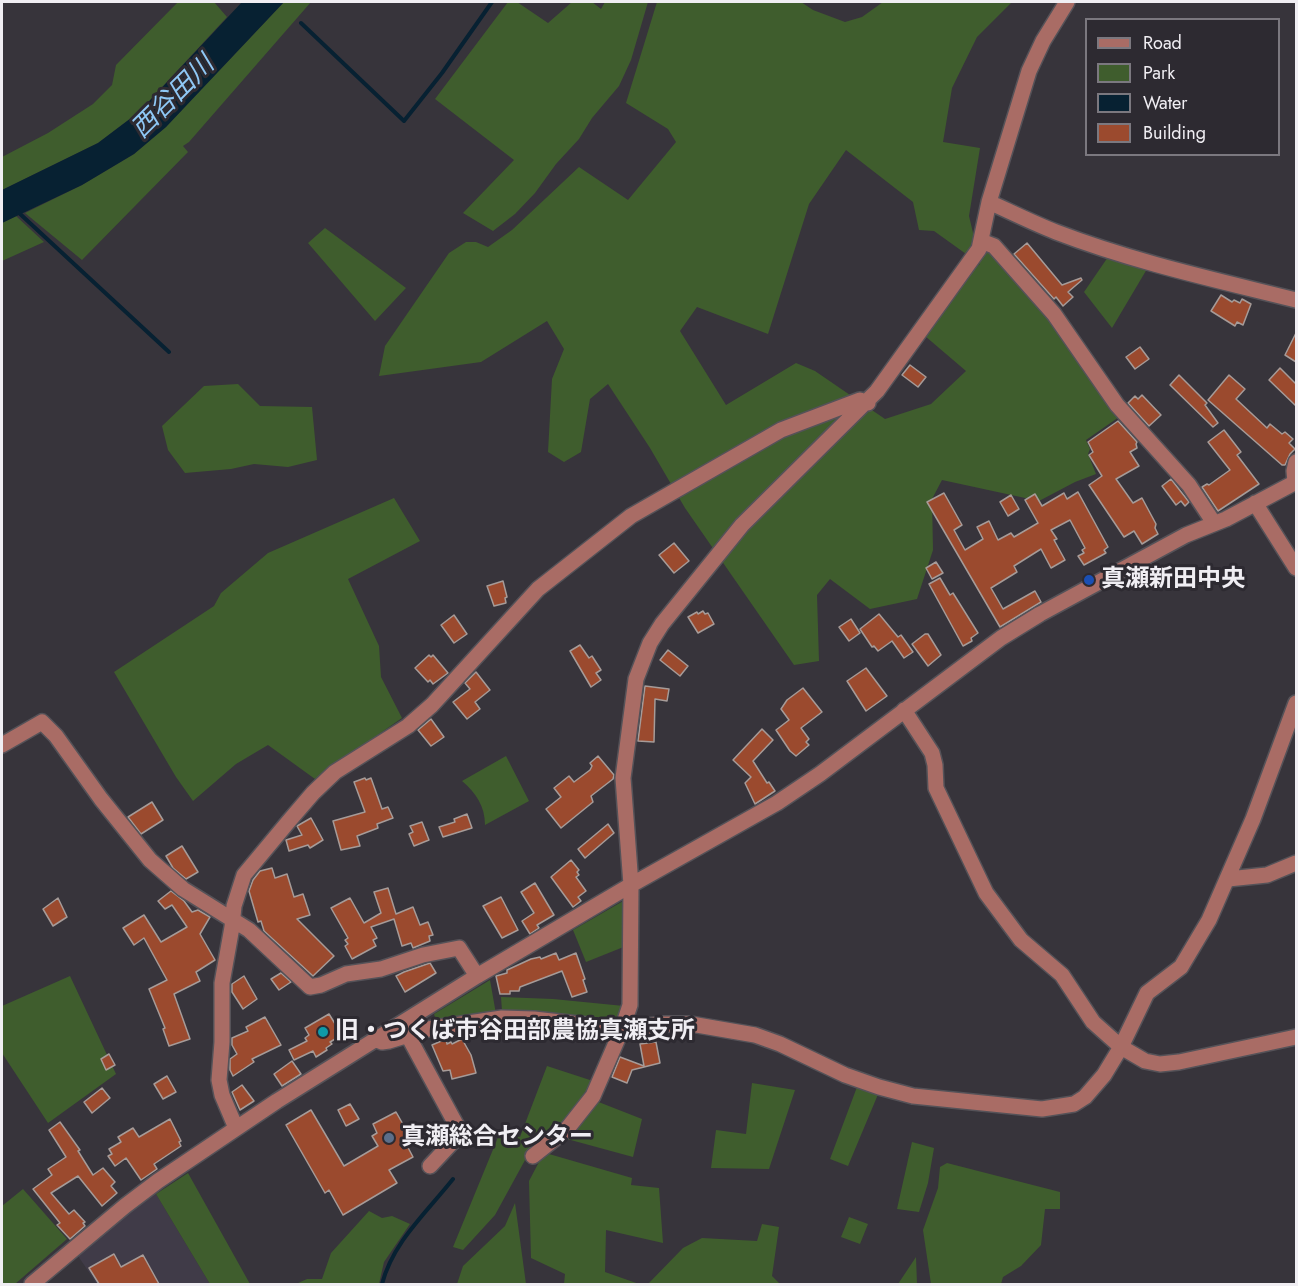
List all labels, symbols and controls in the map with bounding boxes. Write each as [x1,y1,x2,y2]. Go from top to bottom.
legend [1085,18,1280,156]
text: Road [1143,30,1182,56]
water label: 西谷田川 [126,50,222,146]
text: Park [1143,60,1175,86]
text: Water [1143,90,1187,116]
text: Building [1143,120,1206,146]
place label: 真瀬新田中央 [1101,566,1245,594]
marker: 真瀬新田中央 [1082,573,1096,587]
place label: 旧・つくば市谷田部農協真瀬支所 [335,1018,695,1046]
marker: 旧・つくば市谷田部農協真瀬支所 [316,1025,330,1039]
place label: 真瀬総合センター [401,1124,593,1152]
marker: 真瀬総合センター [382,1131,396,1145]

